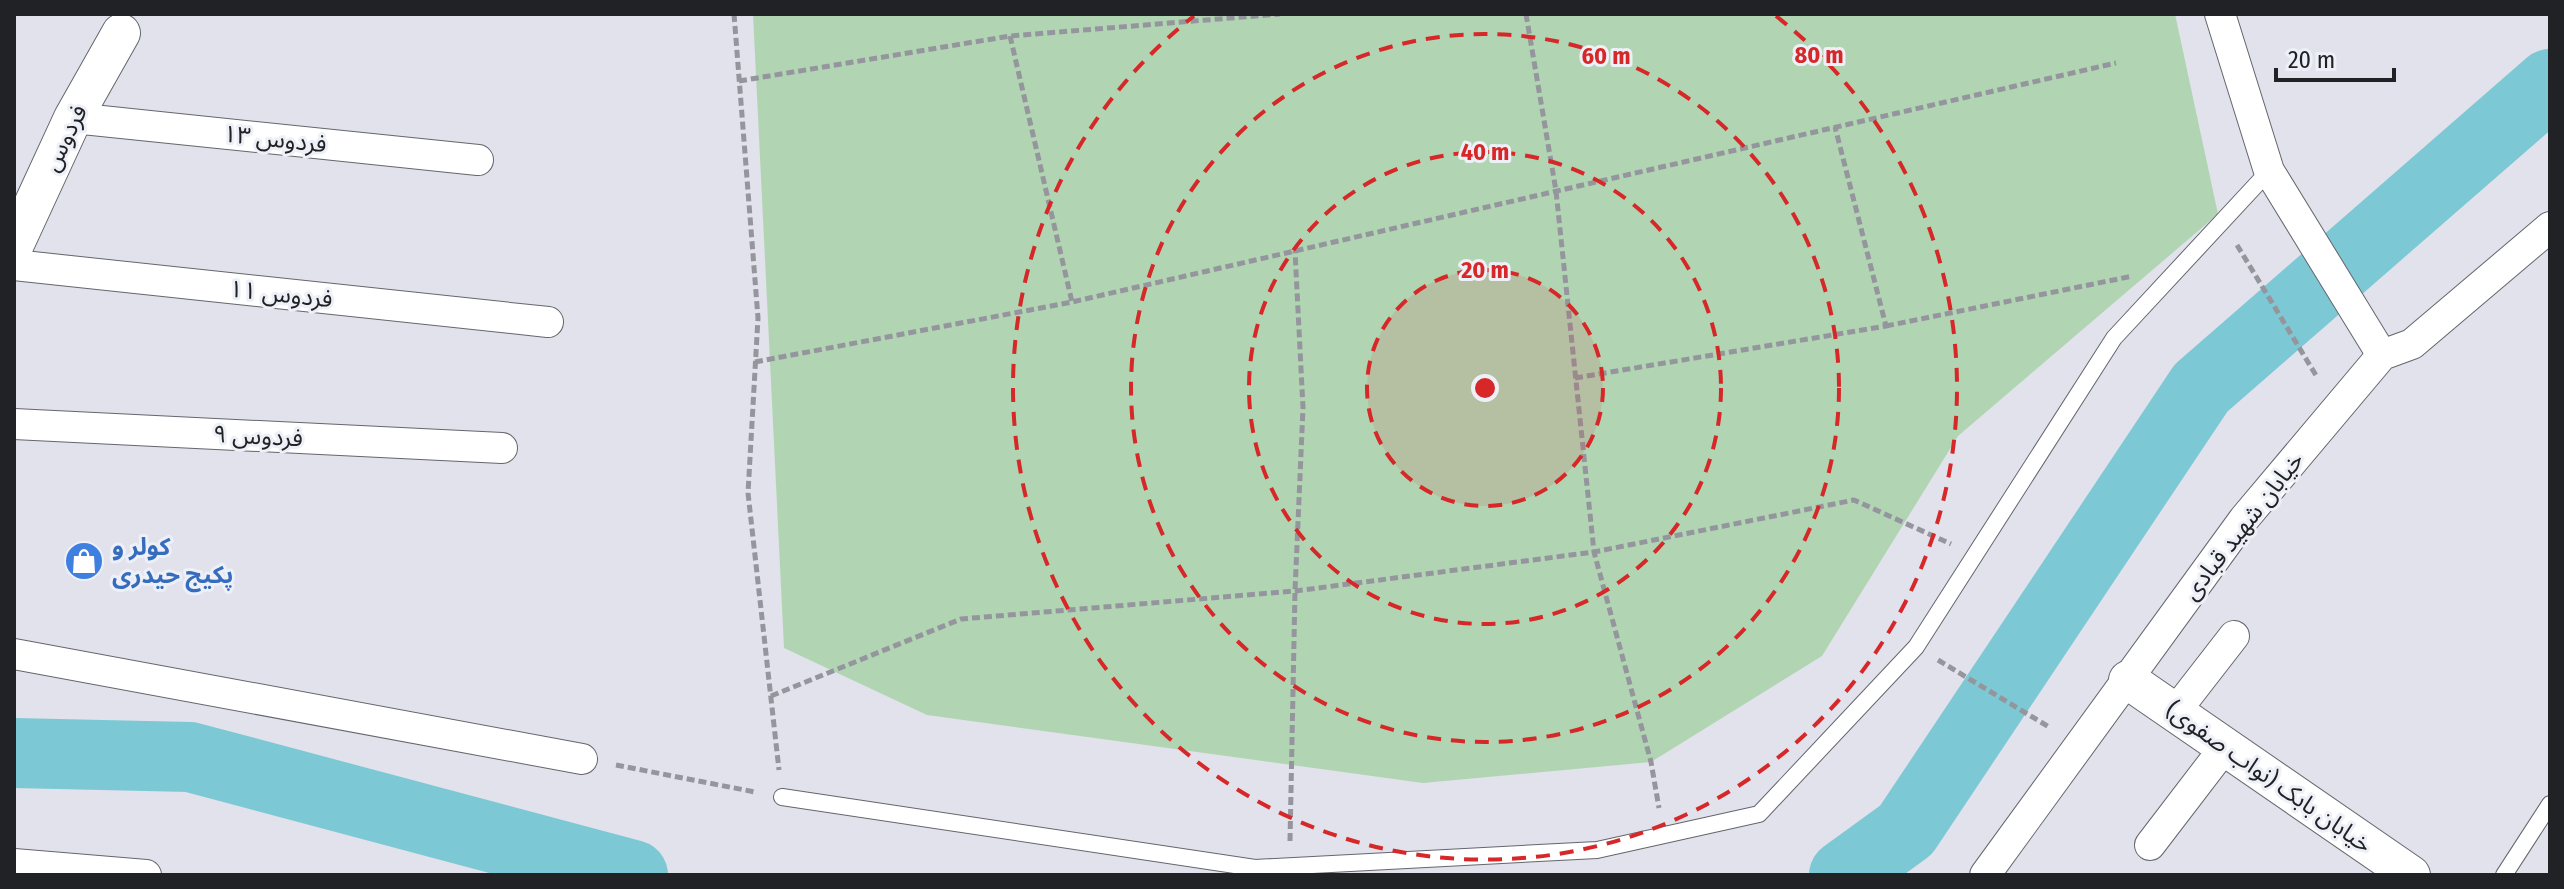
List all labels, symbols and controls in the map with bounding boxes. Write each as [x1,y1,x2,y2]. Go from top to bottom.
scale bar [2276,32,2394,82]
text: 80 m [1794,41,1844,69]
text: 60 m [1582,42,1630,70]
text: 20 m [2288,46,2335,74]
street label: فردوس [37,100,93,176]
street label: فردوس ۱۳ [222,120,328,158]
text: 40 m [1461,138,1509,166]
text: 20 m [1460,256,1509,284]
street label: فردوس ۱۱ [228,275,334,313]
centre of rings [1471,374,1499,402]
street label: فردوس ۹ [212,420,304,452]
street label: خیابان شهید قبادی [2177,447,2309,605]
place label: کولر و پکیج حیدری [112,533,234,593]
shop icon: کولر و پکیج حیدری [63,540,105,582]
street label: خیابان بابک (نواب صفوی) [2161,695,2377,859]

